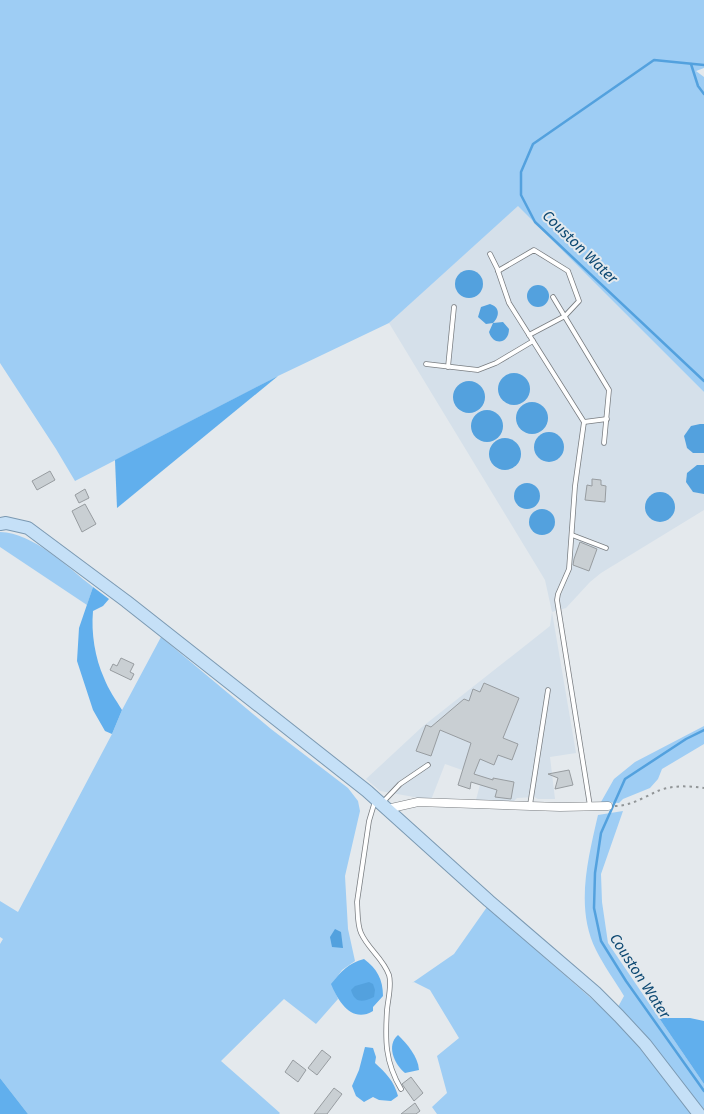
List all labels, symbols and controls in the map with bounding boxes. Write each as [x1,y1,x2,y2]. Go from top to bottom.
water label: Couston Water [539,207,622,288]
water label: Couston Water [606,930,675,1023]

